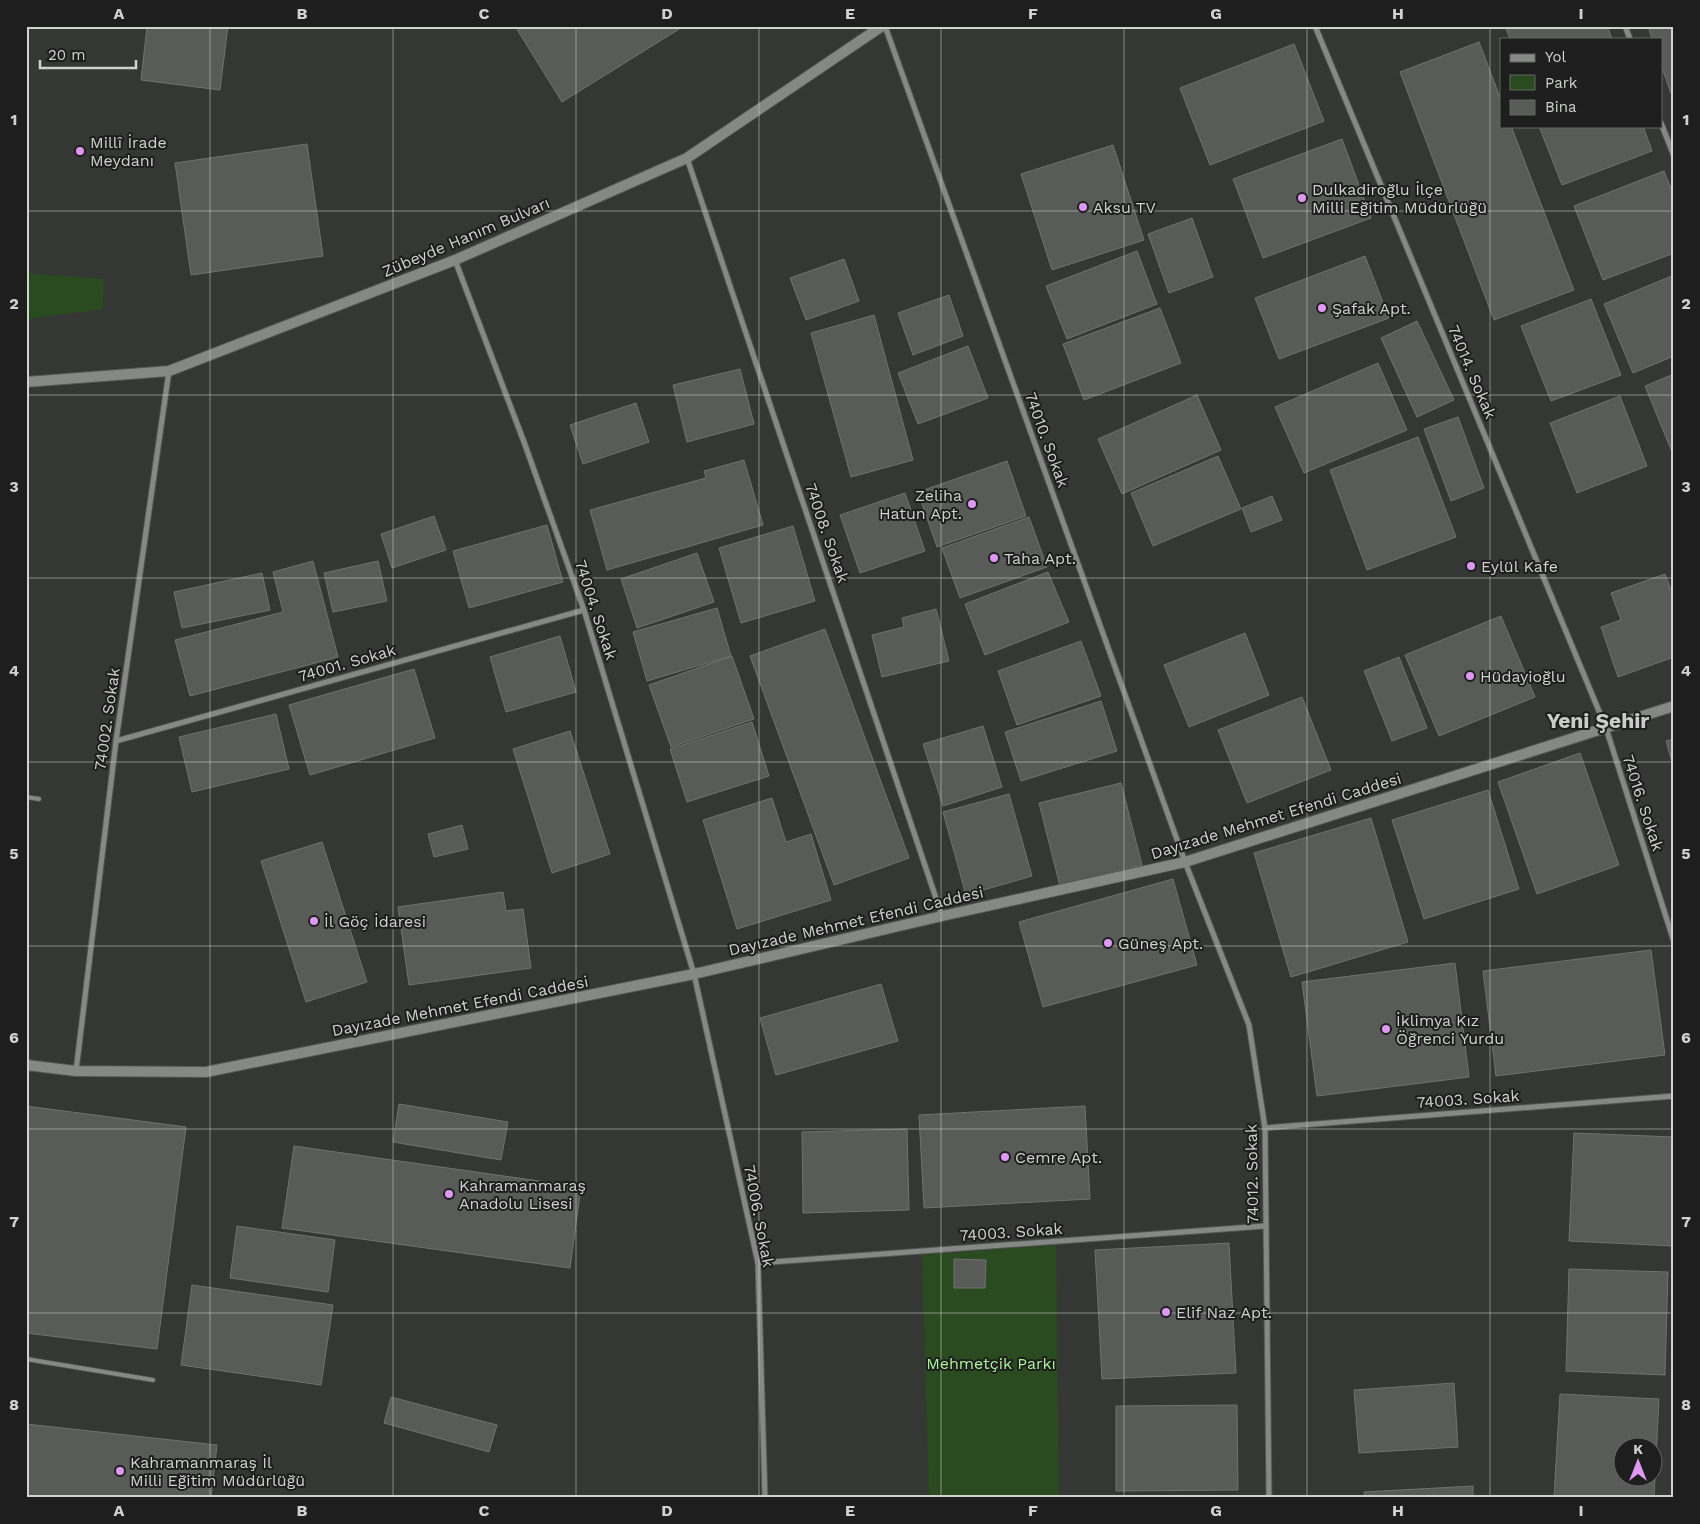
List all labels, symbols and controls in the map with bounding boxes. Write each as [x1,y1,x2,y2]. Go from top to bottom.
text: A [114,4,125,23]
text: B [297,4,308,23]
text: C [479,4,490,23]
text: D [661,4,673,23]
text: E [845,4,855,23]
text: F [1028,4,1038,23]
text: G [1210,4,1222,23]
text: H [1392,4,1404,23]
text: I [1578,4,1584,23]
scale bar [40,38,136,70]
legend [1500,38,1662,128]
text: 20 m [48,46,86,64]
text: Yol [1545,48,1567,66]
text: Park [1545,74,1578,92]
text: Bina [1545,98,1577,116]
text: 1 [11,110,17,129]
text: 1 [1683,110,1689,129]
place label: Millî İrade Meydanı [90,133,167,170]
marker: Millî İrade Meydanı [74,145,86,157]
place label: Dulkadiroğlu İlçe Milli Eğitim Müdürlüğü [1312,180,1487,217]
marker: Dulkadiroğlu İlçe Milli Eğitim Müdürlüğü [1296,192,1308,204]
street label: Zübeyde Hanım Bulvarı [379,193,553,281]
place label: Aksu TV [1093,198,1156,217]
marker: Aksu TV [1077,201,1089,213]
text: 2 [9,294,19,313]
text: 2 [1681,294,1691,313]
place label: Şafak Apt. [1332,299,1411,318]
marker: Şafak Apt. [1316,302,1328,314]
street label: 74014. Sokak [1444,322,1500,422]
street label: 74010. Sokak [1021,390,1073,490]
text: 3 [9,477,19,496]
text: 3 [1681,477,1691,496]
street label: 74008. Sokak [801,481,853,585]
place label: Zeliha Hatun Apt. [879,486,962,523]
marker: Zeliha Hatun Apt. [966,498,978,510]
place label: Taha Apt. [1004,549,1076,568]
marker: Taha Apt. [988,552,1000,564]
place label: Eylül Kafe [1481,557,1558,576]
street label: 74004. Sokak [571,558,621,662]
marker: Eylül Kafe [1465,560,1477,572]
street label: 74001. Sokak [296,640,398,686]
text: 4 [9,661,19,680]
text: 4 [1681,661,1691,680]
street label: 74002. Sokak [90,666,124,772]
place label: Hüdayioğlu [1480,667,1566,686]
marker: Hüdayioğlu [1464,670,1476,682]
district label: Yeni Şehir [1547,708,1649,733]
street label: 74016. Sokak [1618,752,1668,854]
street label: Dayızade Mehmet Efendi Caddesi [1148,769,1404,863]
text: 5 [9,844,19,863]
text: 5 [1681,844,1691,863]
street label: Dayızade Mehmet Efendi Caddesi [727,882,985,960]
place label: İl Göç İdaresi [324,912,426,931]
marker: İl Göç İdaresi [308,915,320,927]
place label: Güneş Apt. [1118,934,1203,953]
marker: Güneş Apt. [1102,937,1114,949]
street label: Dayızade Mehmet Efendi Caddesi [330,972,590,1040]
place label: İklimya Kız Öğrenci Yurdu [1396,1011,1504,1048]
marker: İklimya Kız Öğrenci Yurdu [1380,1023,1392,1035]
text: 6 [9,1028,19,1047]
text: 6 [1681,1028,1691,1047]
street label: 74003. Sokak [1416,1086,1520,1112]
street label: 74012. Sokak [1242,1124,1262,1224]
place label: Cemre Apt. [1015,1148,1102,1167]
marker: Cemre Apt. [999,1151,1011,1163]
street label: 74006. Sokak [740,1163,778,1269]
place label: Kahramanmaraş Anadolu Lisesi [459,1176,586,1213]
marker: Kahramanmaraş Anadolu Lisesi [443,1188,455,1200]
text: 7 [9,1212,19,1231]
text: 7 [1681,1212,1691,1231]
street label: 74003. Sokak [959,1219,1063,1245]
place label: Elif Naz Apt. [1176,1303,1272,1322]
marker: Elif Naz Apt. [1160,1306,1172,1318]
park label: Mehmetçik Parkı [926,1354,1056,1373]
text: 8 [9,1395,19,1414]
text: 8 [1681,1395,1691,1414]
north arrow [1612,1436,1662,1486]
text: K [1633,1441,1643,1457]
place label: Kahramanmaraş İl Milli Eğitim Müdürlüğü [130,1453,305,1490]
marker: Kahramanmaraş İl Milli Eğitim Müdürlüğü [114,1465,126,1477]
text: A [114,1501,125,1520]
text: B [297,1501,308,1520]
text: C [479,1501,490,1520]
text: D [661,1501,673,1520]
text: E [845,1501,855,1520]
text: F [1028,1501,1038,1520]
text: G [1210,1501,1222,1520]
text: H [1392,1501,1404,1520]
text: I [1578,1501,1584,1520]

